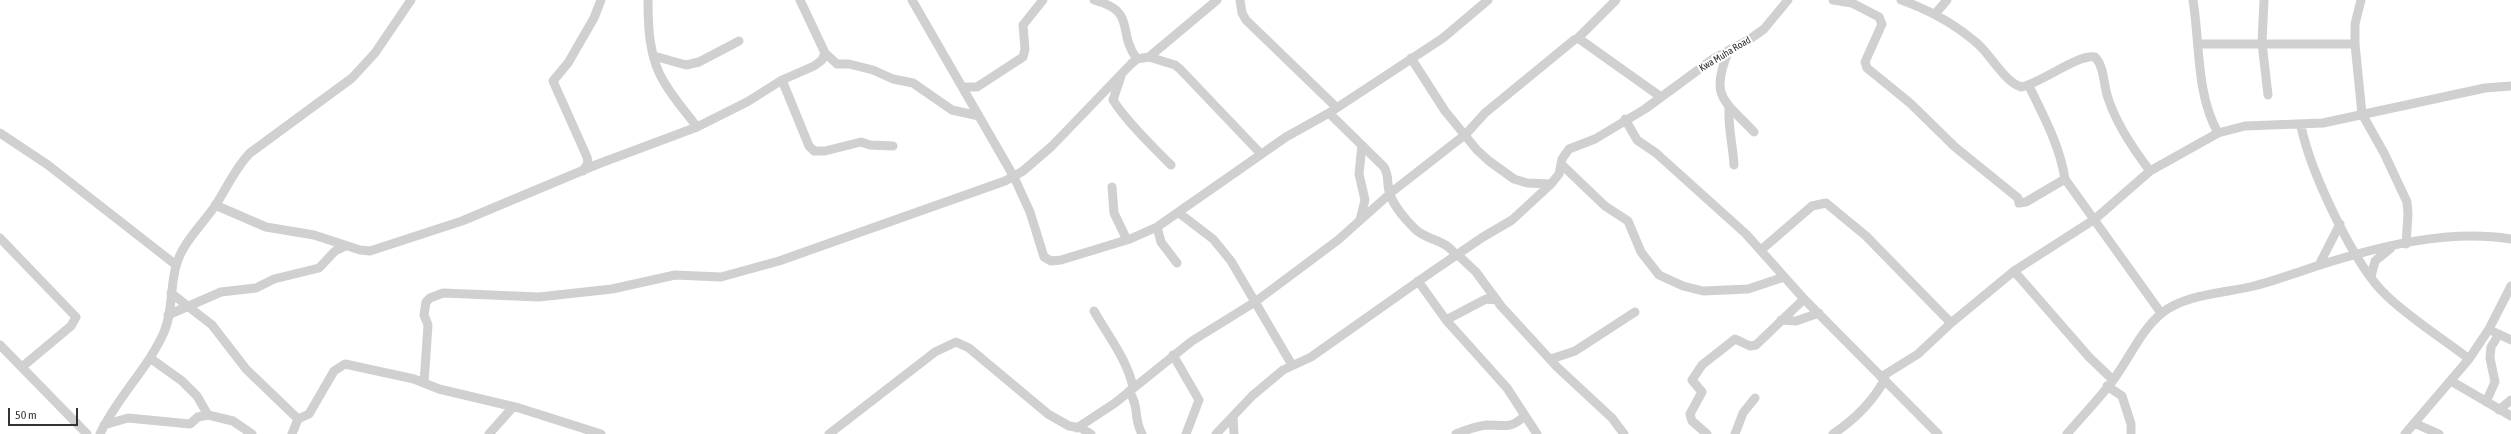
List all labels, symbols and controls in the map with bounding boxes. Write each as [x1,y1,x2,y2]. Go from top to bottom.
street label: Kwa Muha Road [1697,34,1753,74]
scale bar [10,400,80,426]
text: 50 m [15,408,37,422]

